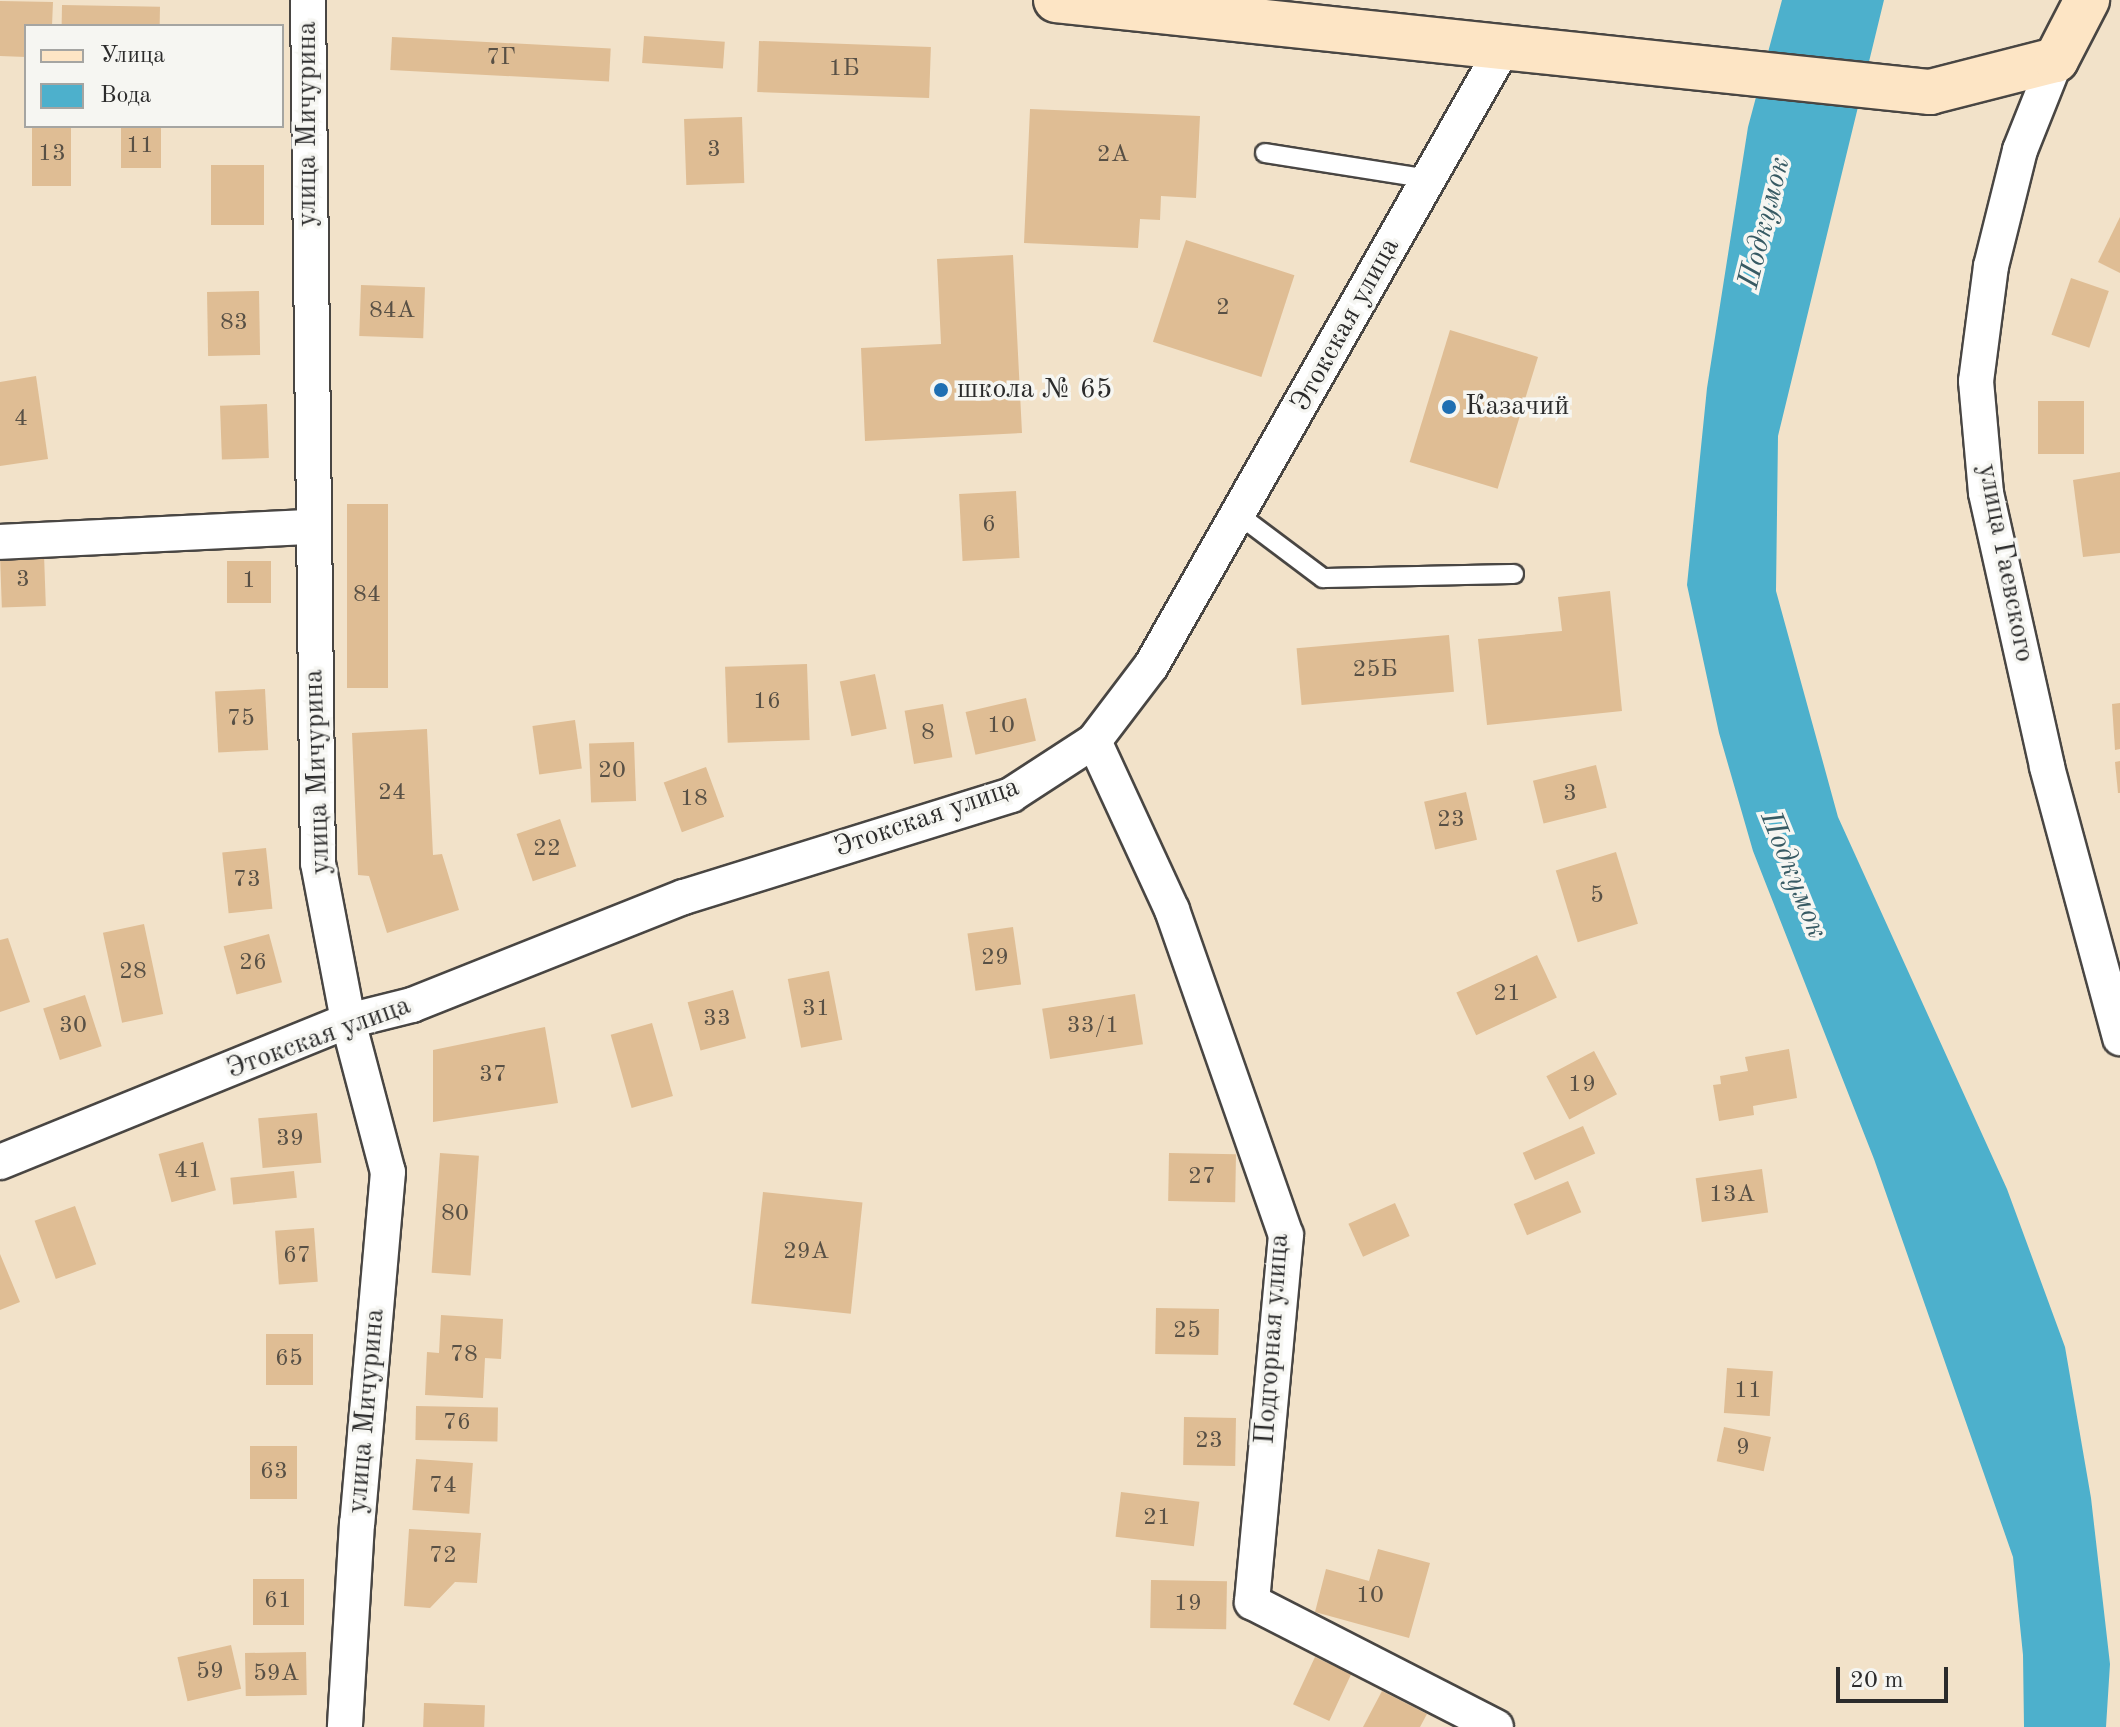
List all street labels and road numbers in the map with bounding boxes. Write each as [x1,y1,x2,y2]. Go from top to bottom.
street label: улица Мичурина [291,21,325,227]
street label: Этокская улица [1284,232,1408,418]
street label: улица Гаевского [1969,461,2041,665]
street label: улица Мичурина [298,669,338,875]
street label: Этокская улица [830,771,1024,865]
street label: Этокская улица [222,989,416,1087]
street label: Подгорная улица [1249,1232,1297,1446]
street label: улица Мичурина [341,1307,393,1515]

